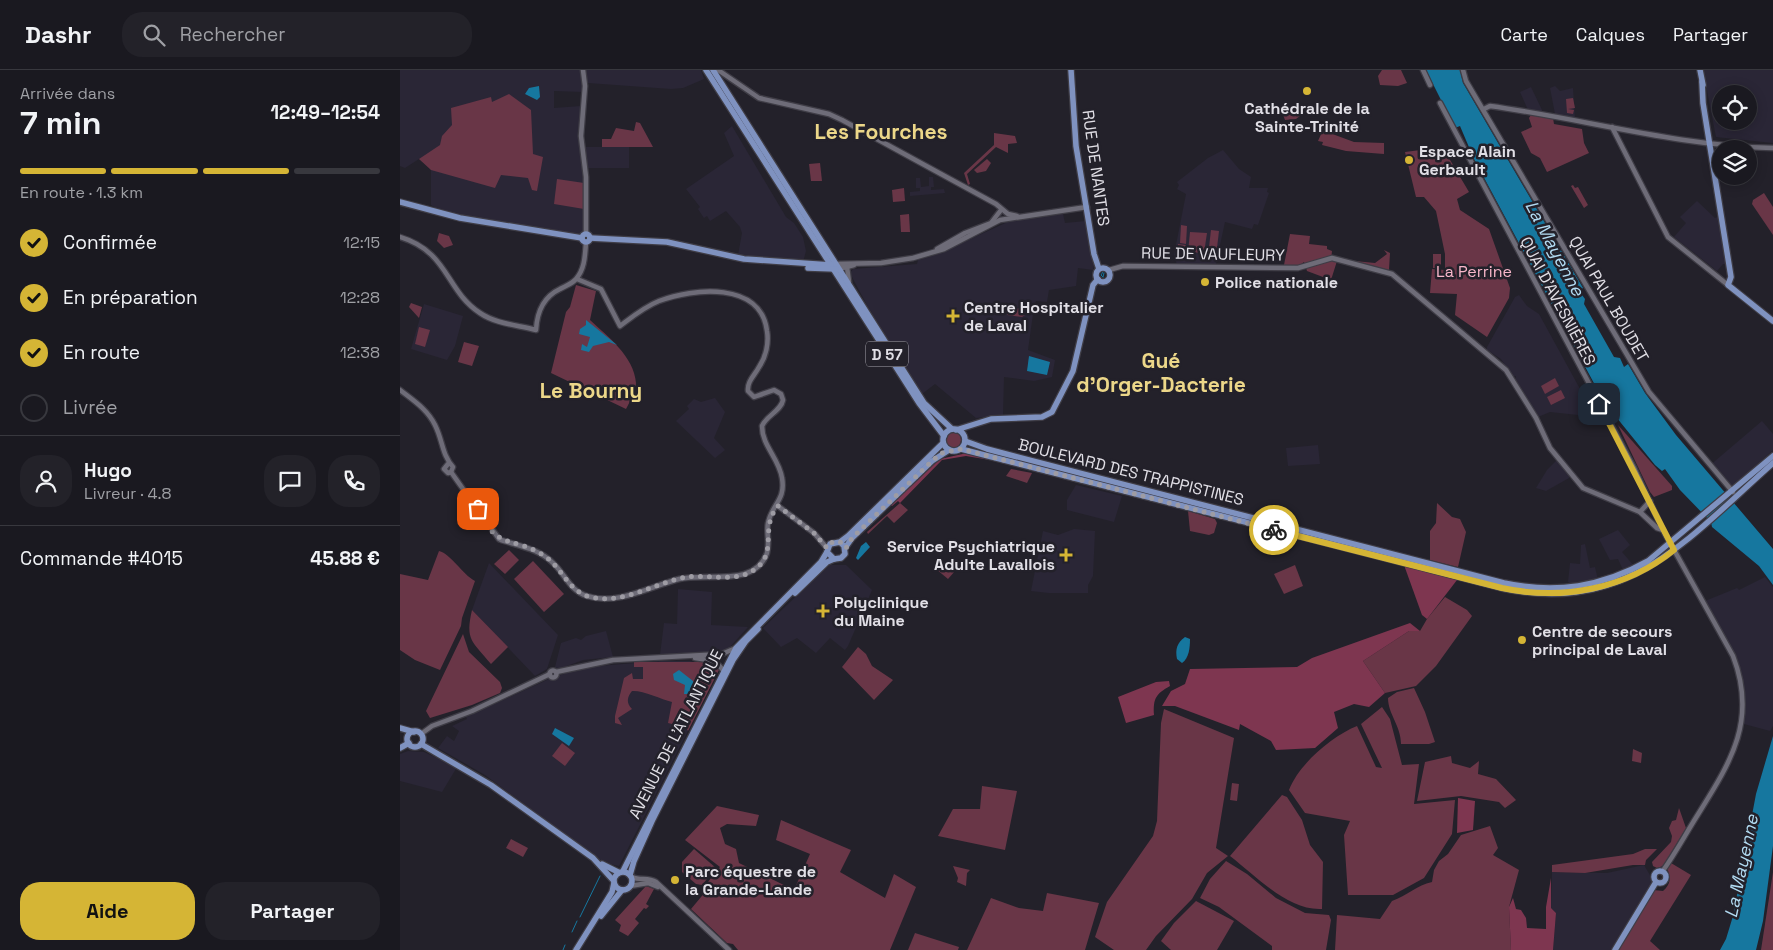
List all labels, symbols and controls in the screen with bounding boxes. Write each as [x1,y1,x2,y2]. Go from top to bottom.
search box [122,12,472,57]
text: Dashr [25,19,92,50]
icon: search [140,21,168,49]
text: Rechercher [180,22,285,47]
text: Carte [1501,23,1548,46]
text: Calques [1576,23,1645,46]
text: Partager [1673,23,1748,46]
text: Arrivée dans [20,83,115,104]
marker: Cathédrale de la Sainte-Trinité [1301,85,1313,97]
map controls [1712,85,1757,185]
button: locate [1712,85,1757,130]
place label: Cathédrale de la Sainte-Trinité [1244,98,1370,137]
text: 12:49–12:54 [271,100,380,125]
text: 7 min [20,103,101,143]
street label: RUE DE NANTES [1077,109,1115,228]
district label: Les Fourches [814,118,948,145]
button: layers [1712,140,1757,185]
place label: Espace Alain Gerbault [1419,141,1516,180]
marker: Espace Alain Gerbault [1403,154,1415,166]
text: En route · 1.3 km [20,182,143,203]
water label: La Mayenne [1520,196,1590,301]
icon: check [20,229,48,257]
text: Confirmée [63,230,157,255]
text: 12:15 [343,232,380,253]
street label: QUAI PAUL BOUDET [1564,232,1654,366]
street label: QUAI D'AVESNIÈRES [1515,233,1601,369]
street label: RUE DE VAUFLEURY [1141,242,1285,266]
park label: La Perrine [1436,261,1512,282]
place label: Police nationale [1215,272,1338,293]
marker: Police nationale [1199,276,1211,288]
icon: check [20,284,48,312]
text: En préparation [63,285,198,310]
text: 12:28 [340,287,380,308]
place label: Centre Hospitalier de Laval [964,297,1104,336]
marker: Centre Hospitalier de Laval [946,309,960,323]
icon: check [20,339,48,367]
text: En route [63,340,140,365]
text: 12:38 [340,342,380,363]
road number: D 57 [866,342,908,366]
district label: Gué d'Orger-Dacterie [1076,347,1246,398]
district label: Le Bourny [540,377,642,404]
pin [1578,383,1620,425]
icon: home [1585,390,1613,418]
text: Livrée [63,395,118,420]
street label: BOULEVARD DES TRAPPISTINES [1016,434,1246,510]
button: person [20,455,72,507]
button: chat [264,455,316,507]
button: phone [328,455,380,507]
text: Hugo [84,458,132,483]
text: Livreur · 4.8 [84,483,172,504]
pin [457,488,499,530]
icon: bag [464,495,492,523]
courier [1249,505,1299,555]
icon: bike [1260,516,1288,544]
place label: Service Psychiatrique Adulte Lavallois [887,536,1055,575]
text: Commande #4015 [20,546,183,571]
text: 45.88 € [310,546,380,571]
marker: Service Psychiatrique Adulte Lavallois [1059,548,1073,562]
place label: Polyclinique du Maine [834,592,929,631]
marker: Polyclinique du Maine [816,604,830,618]
place label: Centre de secours principal de Laval [1532,621,1672,660]
marker: Centre de secours principal de Laval [1516,634,1528,646]
street label: AVENUE DE L'ATLANTIQUE [624,646,728,822]
water label: La Mayenne [1719,811,1763,920]
place label: Parc équestre de la Grande-Lande [685,861,816,900]
marker: Parc équestre de la Grande-Lande [669,874,681,886]
button: Aide [20,882,195,940]
button: Partager [205,882,380,940]

